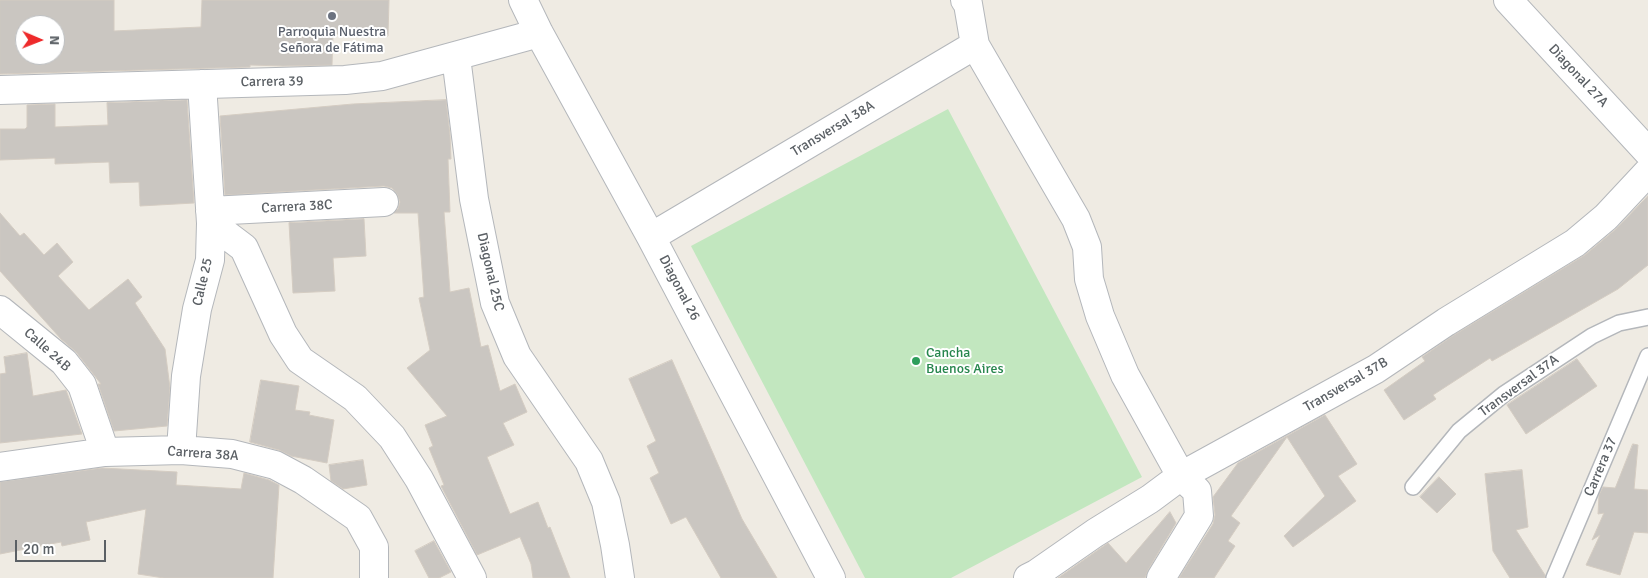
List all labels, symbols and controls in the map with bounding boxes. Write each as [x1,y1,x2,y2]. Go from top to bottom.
marker: Parroquia Nuestra Señora de Fátima [326,10,338,22]
north arrow [15,15,65,65]
place label: Parroquia Nuestra Señora de Fátima [278,24,386,56]
text: N [46,35,63,45]
street label: Diagonal 27A [1545,41,1611,111]
street label: Carrera 39 [240,73,304,91]
street label: Transversal 38A [788,97,878,161]
street label: Carrera 38C [261,197,333,217]
street label: Diagonal 25C [473,231,507,313]
street label: Diagonal 26 [655,252,703,324]
street label: Calle 25 [189,256,217,308]
street label: Calle 24B [20,325,74,375]
place label: Cancha Buenos Aires [926,345,1004,378]
street label: Transversal 37A [1476,351,1562,421]
street label: Transversal 37B [1301,354,1391,416]
marker: Cancha Buenos Aires [910,355,922,367]
street label: Carrera 37 [1581,435,1621,499]
street label: Carrera 38A [167,443,239,465]
scale bar [18,530,109,562]
text: 20 m [23,540,54,558]

